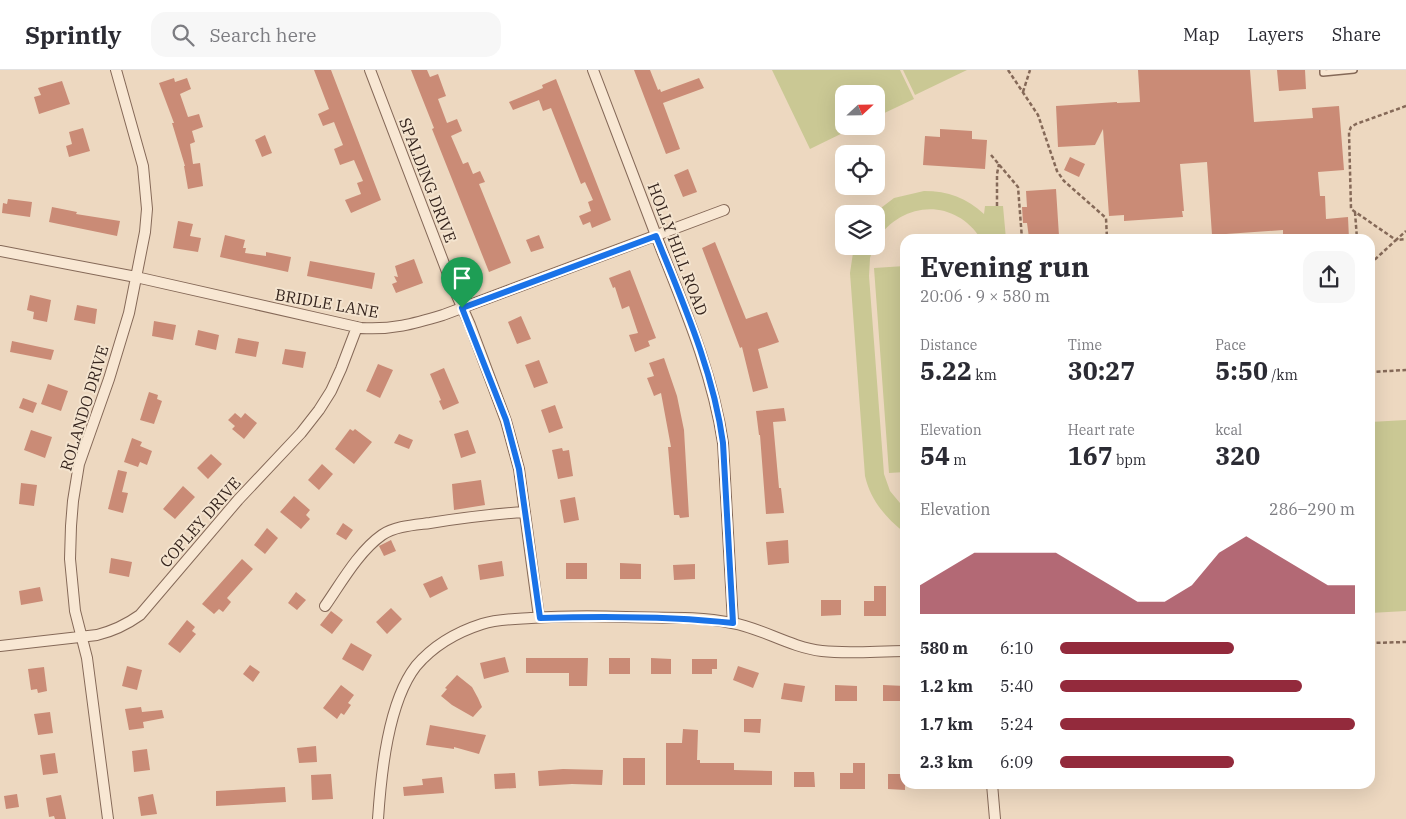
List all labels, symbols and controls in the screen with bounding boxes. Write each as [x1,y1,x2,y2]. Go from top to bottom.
search box [151,12,501,57]
text: Sprintly [25,19,121,51]
icon: search [169,21,197,49]
text: Search here [209,23,316,47]
text: Map [1183,23,1220,46]
text: Layers [1248,23,1304,46]
text: Share [1332,23,1381,46]
north arrow [835,85,885,135]
map controls [835,85,885,255]
street label: SPALDING DRIVE [395,115,461,245]
button: locate [835,145,885,195]
street label: HOLLY HILL ROAD [643,180,713,318]
button: layers [835,205,885,255]
text: Evening run [920,248,1089,285]
button: share [1303,251,1355,303]
pin [441,257,483,308]
icon: arrive [448,264,476,292]
street label: BRIDLE LANE [273,284,381,322]
text: 20:06 · 9 × 580 m [920,286,1050,306]
text: Distance [920,336,977,354]
text: Time [1068,336,1102,354]
text: Pace [1215,336,1246,354]
street label: ROLANDO DRIVE [55,343,113,473]
text: 5.22 [920,354,972,387]
text: 30:27 [1068,354,1135,387]
text: 5:50 [1215,354,1268,387]
text: km [972,366,997,384]
text: /km [1268,366,1298,384]
text: Elevation [920,421,982,439]
text: Heart rate [1068,421,1135,439]
text: kcal [1215,421,1242,439]
text: 54 [920,439,950,472]
text: 167 [1068,439,1113,472]
text: 320 [1215,439,1260,472]
text: m [950,451,967,469]
text: bpm [1113,451,1146,469]
street label: COPLEY DRIVE [155,473,245,571]
text: Elevation [920,499,990,519]
text: 286–290 m [1269,499,1355,519]
text: 580 m [920,638,968,658]
text: 6:10 [1000,638,1033,658]
text: 1.2 km [920,676,973,696]
text: 5:40 [1000,676,1033,696]
text: 1.7 km [920,714,973,734]
text: 5:24 [1000,714,1033,734]
text: 2.3 km [920,752,973,772]
text: 6:09 [1000,752,1033,772]

